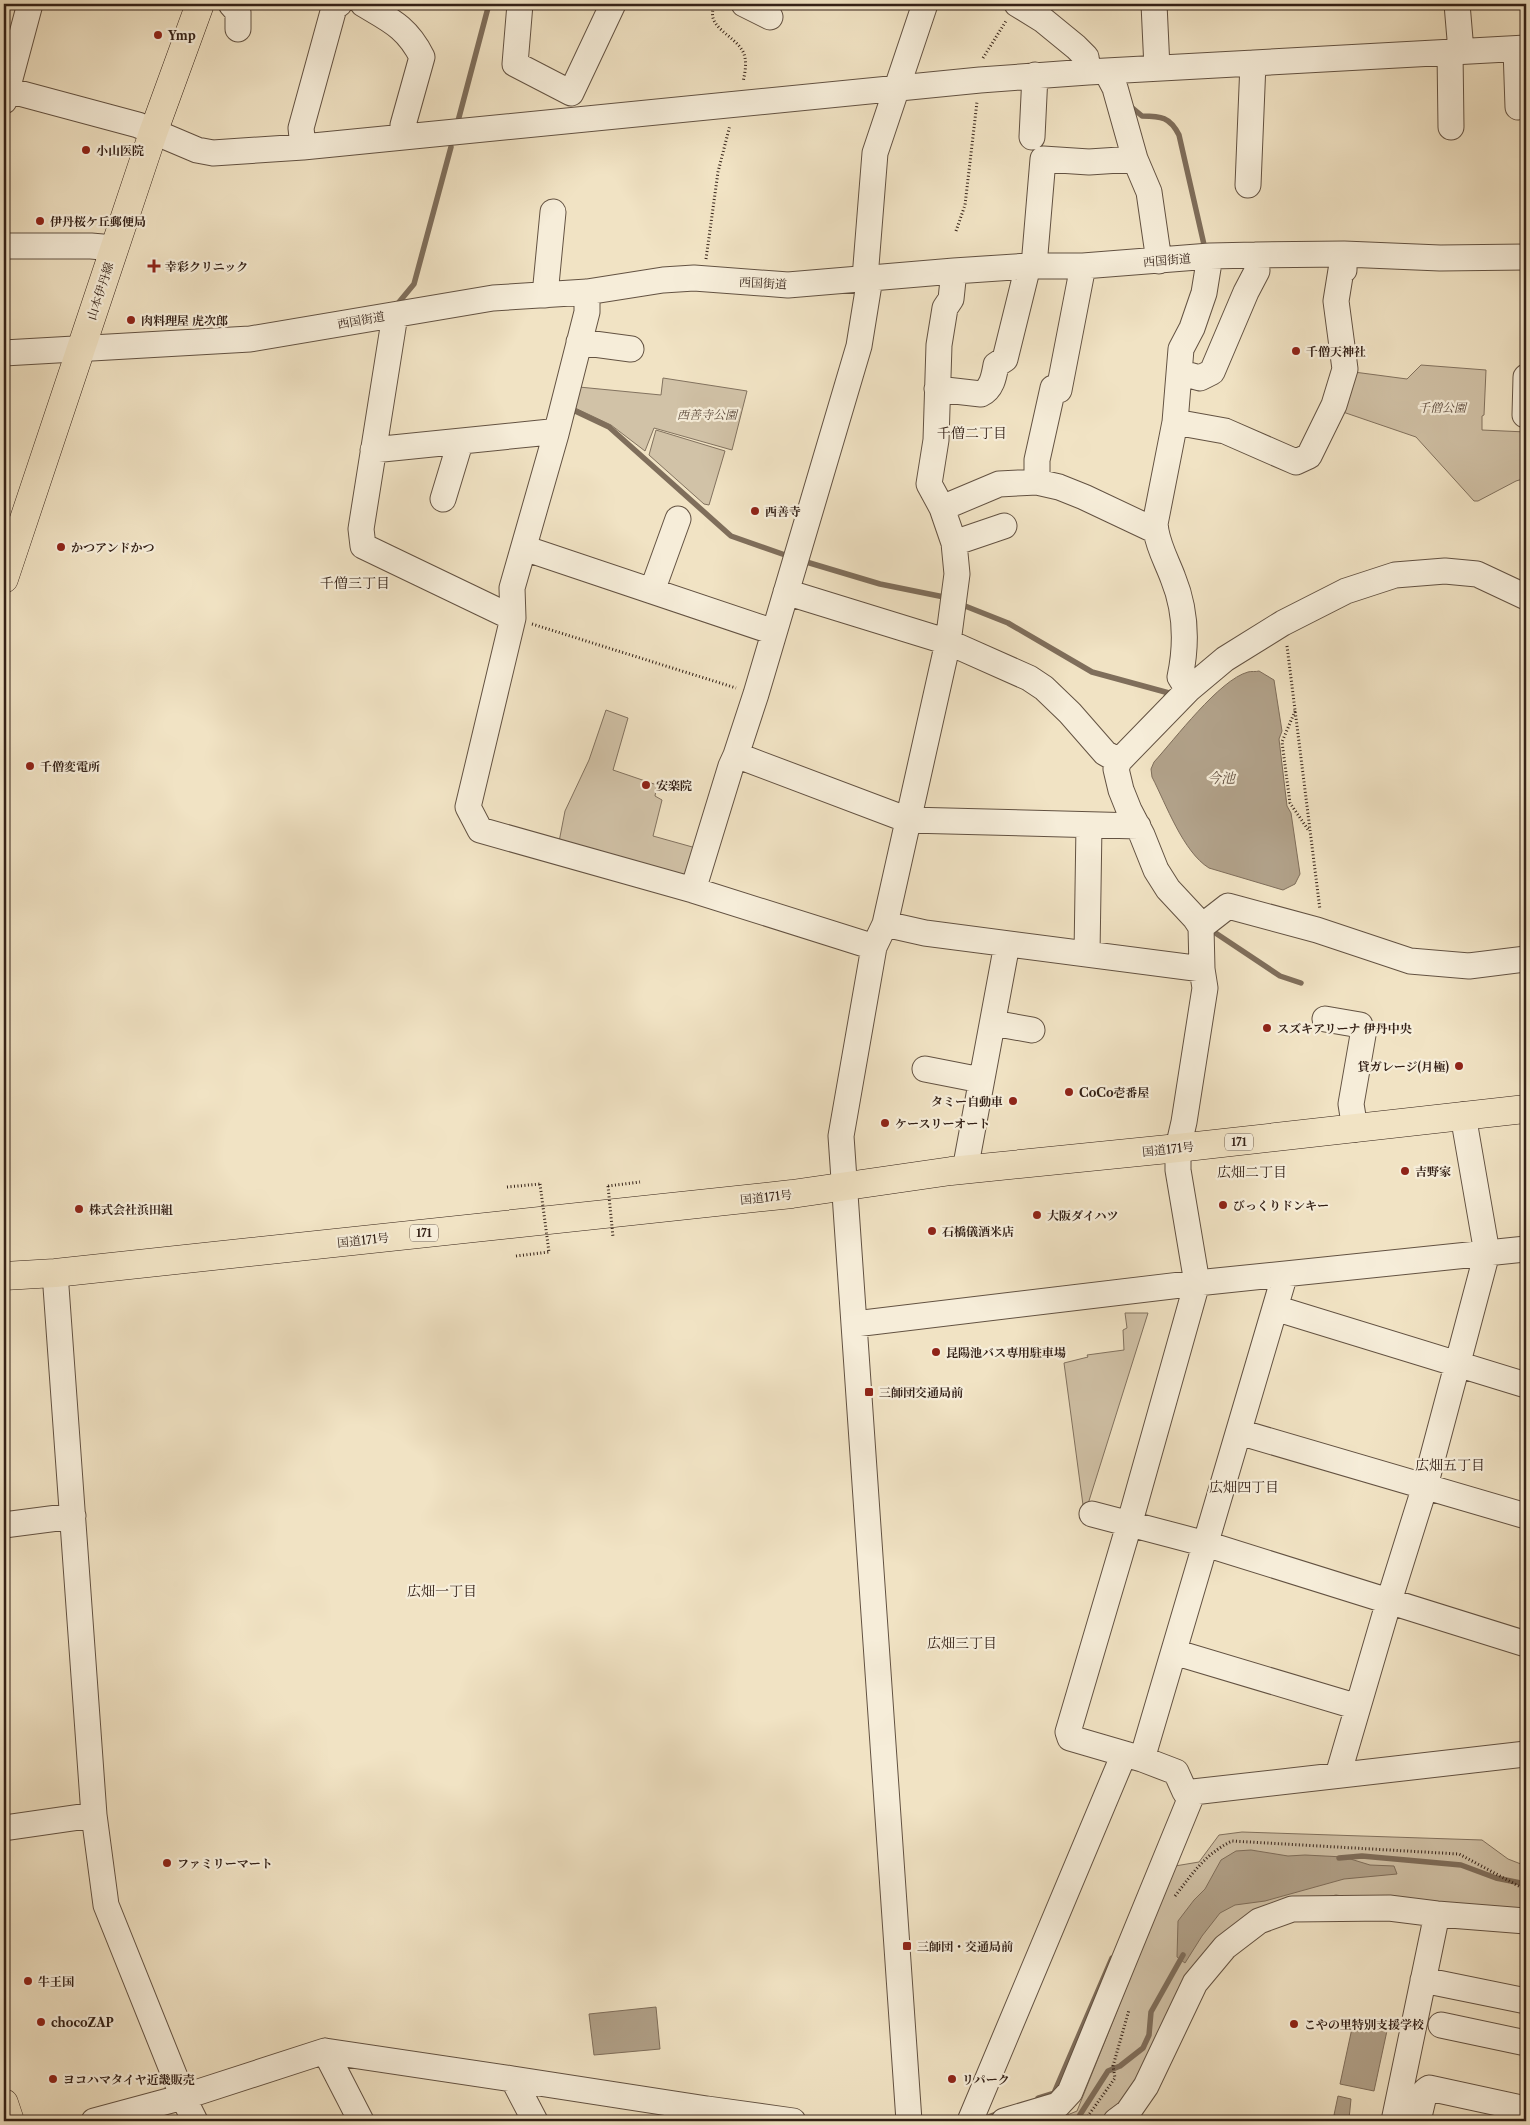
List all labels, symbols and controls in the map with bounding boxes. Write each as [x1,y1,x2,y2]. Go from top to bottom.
place label: Ymp [167,28,196,43]
marker: Ymp [152,29,164,41]
place label: 小山医院 [96,143,144,158]
marker: 小山医院 [80,144,92,156]
place label: 伊丹桜ケ丘郵便局 [50,214,146,229]
marker: 伊丹桜ケ丘郵便局 [34,215,46,227]
street label: 西国街道 [1142,250,1192,270]
marker: 幸彩クリニック [147,259,161,273]
place label: 幸彩クリニック [165,259,248,274]
street label: 山本伊丹線 [84,260,116,322]
street label: 西国街道 [739,274,787,292]
street label: 西国街道 [336,308,386,332]
place label: 肉料理屋 虎次郎 [141,313,228,328]
marker: 肉料理屋 虎次郎 [125,314,137,326]
place label: 千僧天神社 [1306,344,1366,359]
marker: 千僧天神社 [1290,345,1302,357]
park label: 千僧公園 [1418,400,1468,415]
park label: 西善寺公園 [677,407,739,422]
district label: 千僧二丁目 [937,424,1007,442]
place label: 西善寺 [765,504,801,519]
marker: 西善寺 [749,505,761,517]
place label: かつアンドかつ [71,540,155,555]
marker: かつアンドかつ [55,541,67,553]
district label: 千僧三丁目 [320,574,390,592]
place label: 千僧変電所 [40,759,100,774]
marker: 千僧変電所 [24,760,36,772]
water label: 今池 [1207,769,1237,787]
place label: 安楽院 [656,778,692,793]
marker: 安楽院 [640,779,652,791]
place label: スズキアリーナ 伊丹中央 [1277,1021,1413,1036]
marker: スズキアリーナ 伊丹中央 [1261,1022,1273,1034]
place label: 貸ガレージ(月極) [1358,1059,1449,1074]
marker: 貸ガレージ(月極) [1453,1060,1465,1072]
place label: CoCo壱番屋 [1079,1085,1150,1100]
marker: CoCo壱番屋 [1063,1086,1075,1098]
place label: タミー自動車 [931,1094,1003,1109]
marker: タミー自動車 [1007,1095,1019,1107]
place label: ケースリーオート [895,1116,990,1131]
marker: ケースリーオート [879,1117,891,1129]
road number: 171 [1225,1134,1253,1150]
street label: 国道171号 [1141,1139,1195,1159]
district label: 広畑二丁目 [1217,1163,1287,1181]
place label: 吉野家 [1415,1164,1451,1179]
marker: 吉野家 [1399,1165,1411,1177]
street label: 国道171号 [739,1187,793,1207]
place label: びっくりドンキー [1233,1198,1329,1213]
marker: びっくりドンキー [1217,1199,1229,1211]
place label: 株式会社浜田組 [89,1202,173,1217]
marker: 株式会社浜田組 [73,1203,85,1215]
place label: 大阪ダイハツ [1047,1208,1119,1223]
marker: 大阪ダイハツ [1031,1209,1043,1221]
road number: 171 [410,1224,438,1242]
place label: 石橋儀酒米店 [942,1224,1014,1239]
marker: 石橋儀酒米店 [926,1225,938,1237]
street label: 国道171号 [336,1230,390,1250]
place label: 昆陽池バス専用駐車場 [946,1345,1066,1360]
marker: 昆陽池バス専用駐車場 [930,1346,942,1358]
place label: 三師団交通局前 [879,1385,963,1400]
marker: 三師団交通局前 [863,1386,875,1398]
district label: 広畑五丁目 [1415,1456,1485,1474]
district label: 広畑四丁目 [1209,1478,1279,1496]
district label: 広畑一丁目 [407,1582,477,1600]
district label: 広畑三丁目 [927,1634,997,1652]
place label: ファミリーマート [177,1856,273,1871]
marker: ファミリーマート [161,1857,173,1869]
place label: 三師団・交通局前 [917,1939,1013,1954]
marker: 三師団・交通局前 [901,1940,913,1952]
place label: 牛王国 [38,1974,74,1989]
marker: 牛王国 [22,1975,34,1987]
place label: chocoZAP [51,2015,114,2030]
marker: chocoZAP [35,2016,47,2028]
place label: こやの里特別支援学校 [1304,2017,1424,2032]
marker: こやの里特別支援学校 [1288,2018,1300,2030]
place label: ヨコハマタイヤ近畿販売 [63,2072,195,2087]
place label: リパーク [962,2072,1010,2087]
marker: ヨコハマタイヤ近畿販売 [47,2073,59,2085]
marker: リパーク [946,2073,958,2085]

